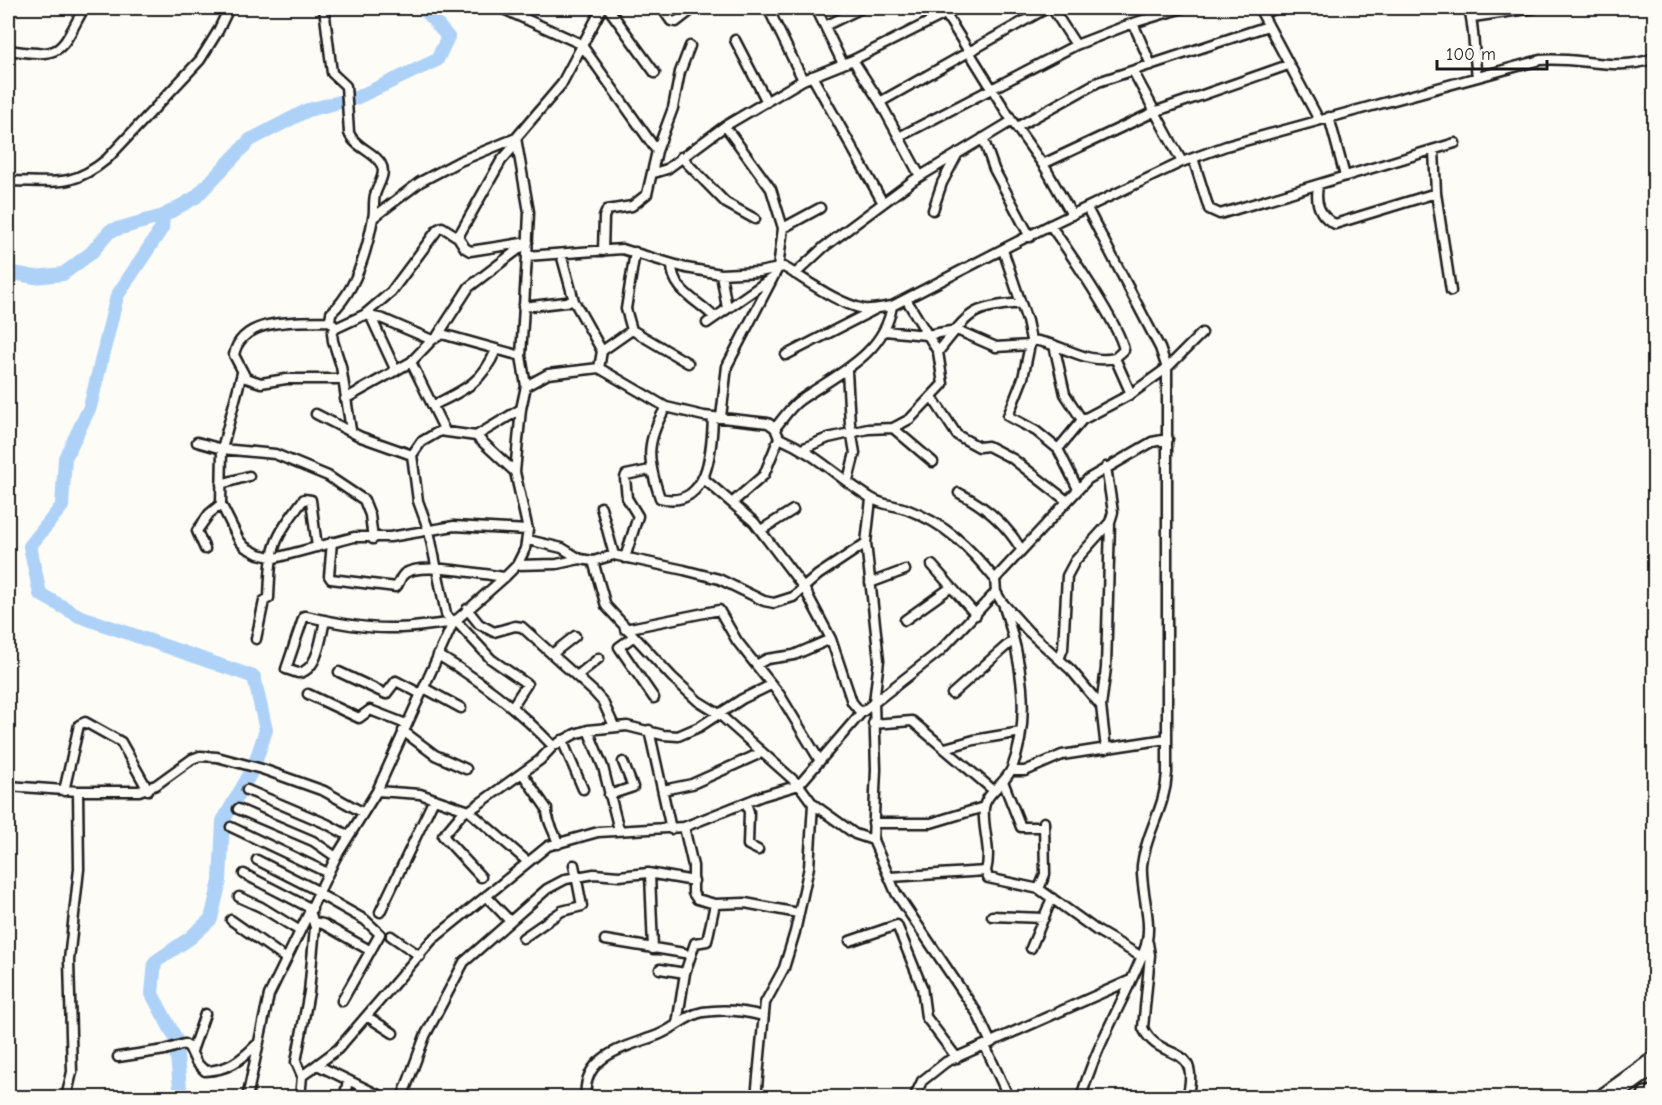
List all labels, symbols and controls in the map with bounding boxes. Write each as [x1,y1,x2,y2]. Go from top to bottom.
scale bar [1437,33,1546,71]
text: 100 m [1446,44,1496,65]

